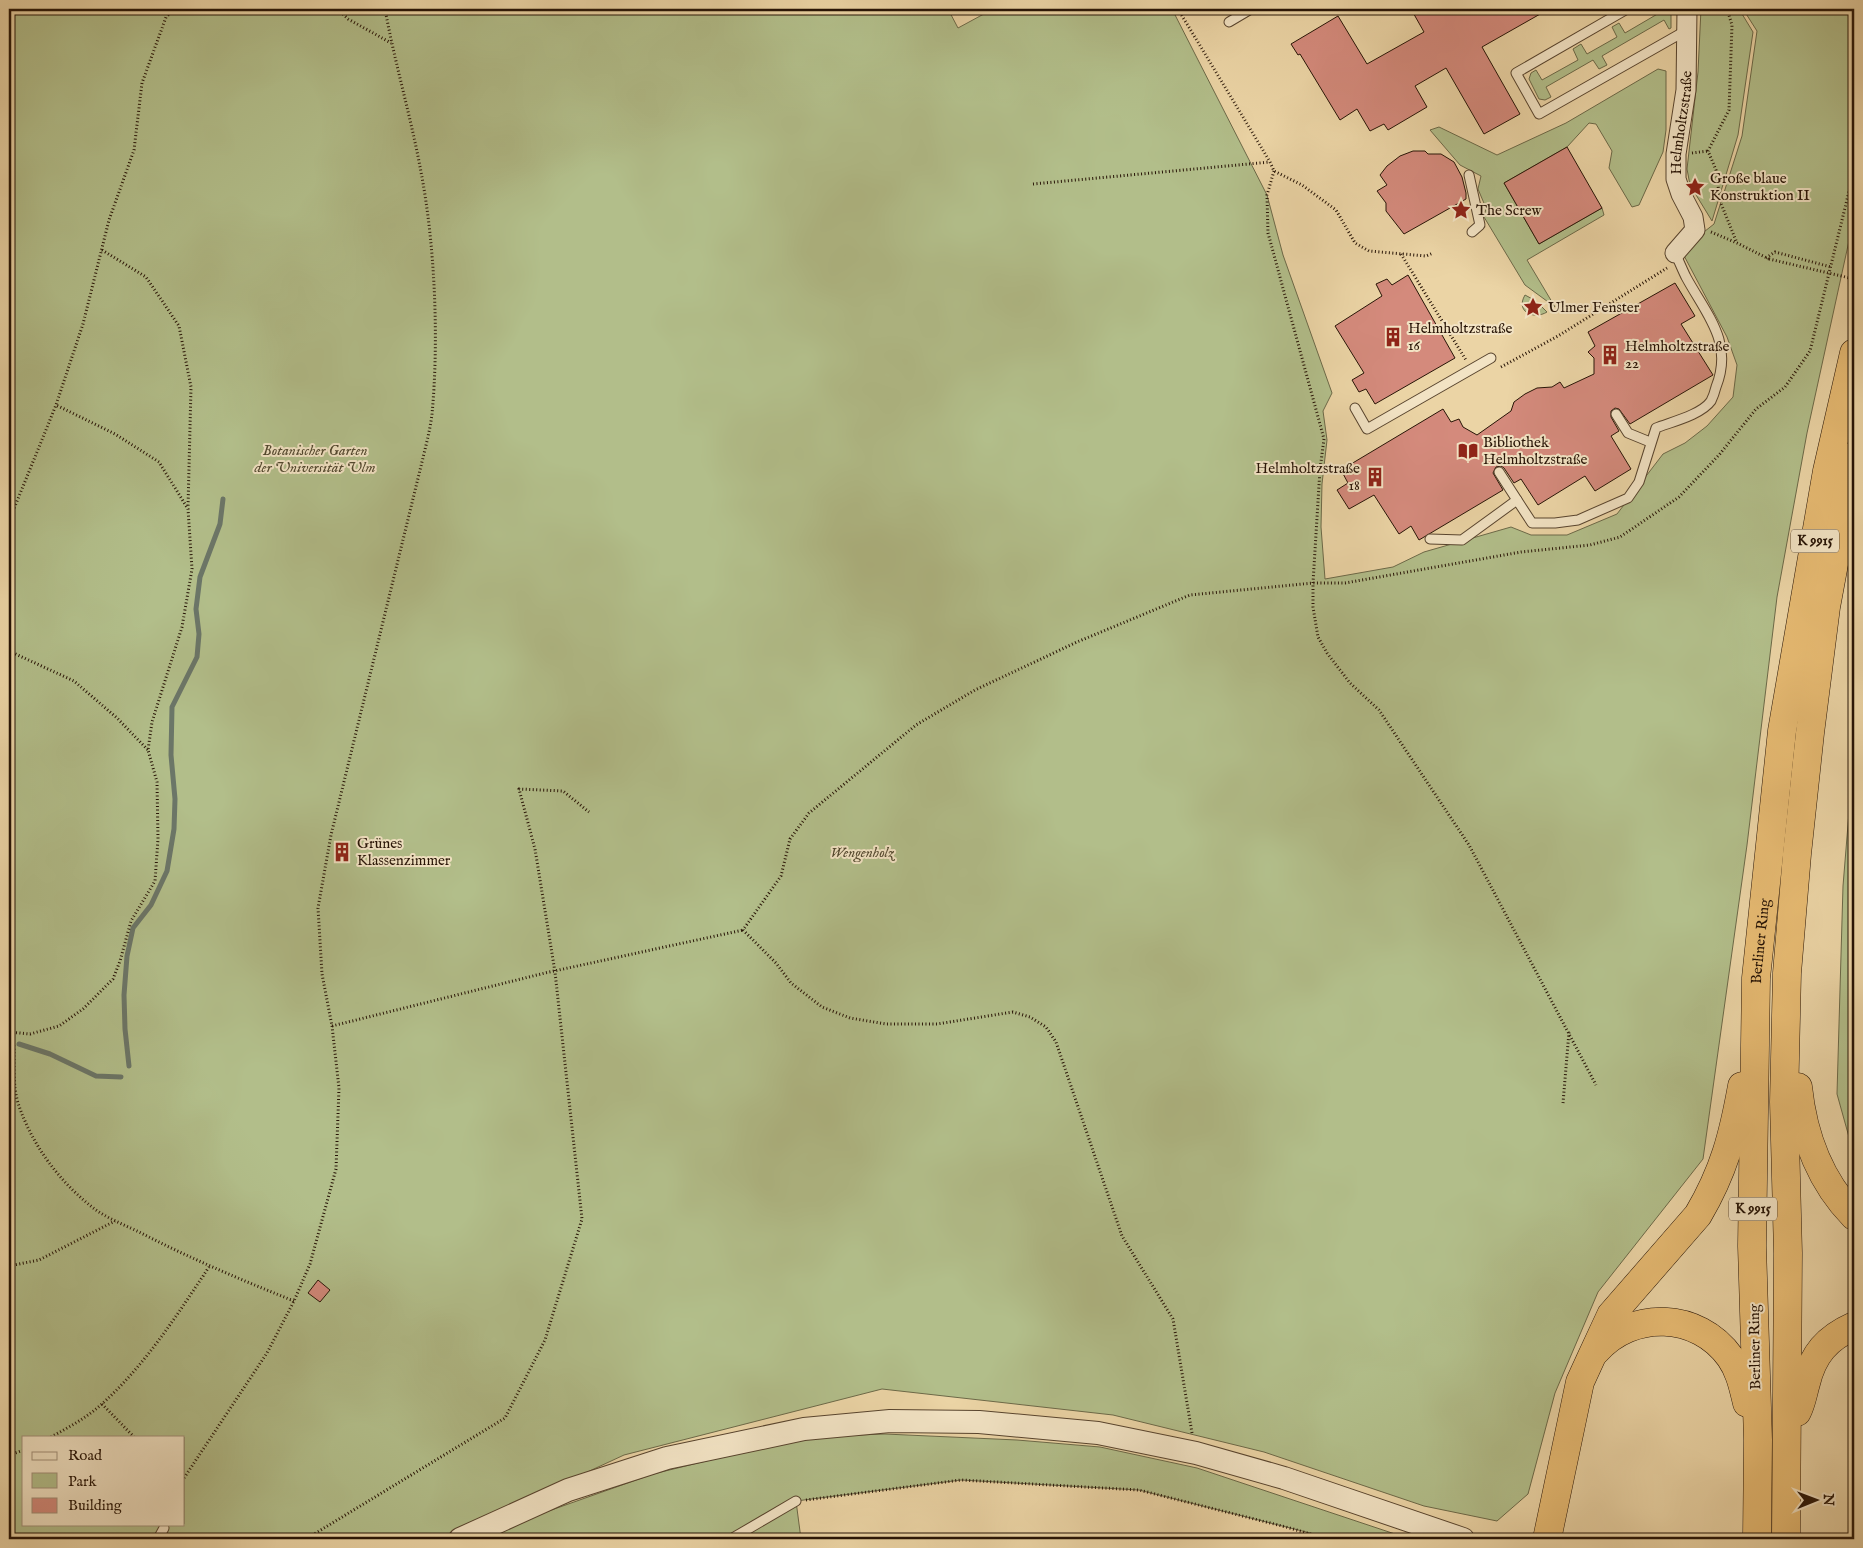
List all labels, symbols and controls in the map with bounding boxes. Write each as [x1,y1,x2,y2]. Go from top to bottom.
street label: Helmholtzstraße [1666,71,1696,175]
place label: Große blaue Konstruktion II [1710,169,1810,205]
place icon: Große blaue Konstruktion II [1684,176,1706,198]
place icon: The Screw [1450,199,1472,221]
place label: The Screw [1476,201,1543,220]
place icon: Ulmer Fenster [1522,296,1544,318]
place label: Ulmer Fenster [1548,298,1640,317]
place label: Helmholtzstraße 16 [1408,319,1513,355]
building icon: Helmholtzstraße 16 [1382,326,1404,348]
place label: Helmholtzstraße 22 [1625,337,1730,373]
building icon: Helmholtzstraße 22 [1599,344,1621,366]
place label: Bibliothek Helmholtzstraße [1483,433,1588,469]
library icon: Bibliothek Helmholtzstraße [1457,440,1479,462]
park label: Botanischer Garten der Universität Ulm [253,441,376,477]
place label: Helmholtzstraße 18 [1256,459,1360,495]
building icon: Helmholtzstraße 18 [1364,466,1386,488]
road number: K 9915 [1791,530,1839,552]
place label: Grünes Klassenzimmer [357,834,451,870]
building icon: Grünes Klassenzimmer [331,841,353,863]
park label: Wengenholz [830,843,895,863]
street label: Berliner Ring [1746,897,1774,984]
road number: K 9915 [1729,1198,1777,1220]
street label: Berliner Ring [1745,1303,1765,1390]
legend [22,1436,185,1526]
text: Road [68,1446,103,1465]
text: Park [68,1472,98,1491]
north arrow [1790,1476,1840,1526]
text: N [1819,1493,1837,1506]
text: Building [68,1496,123,1515]

